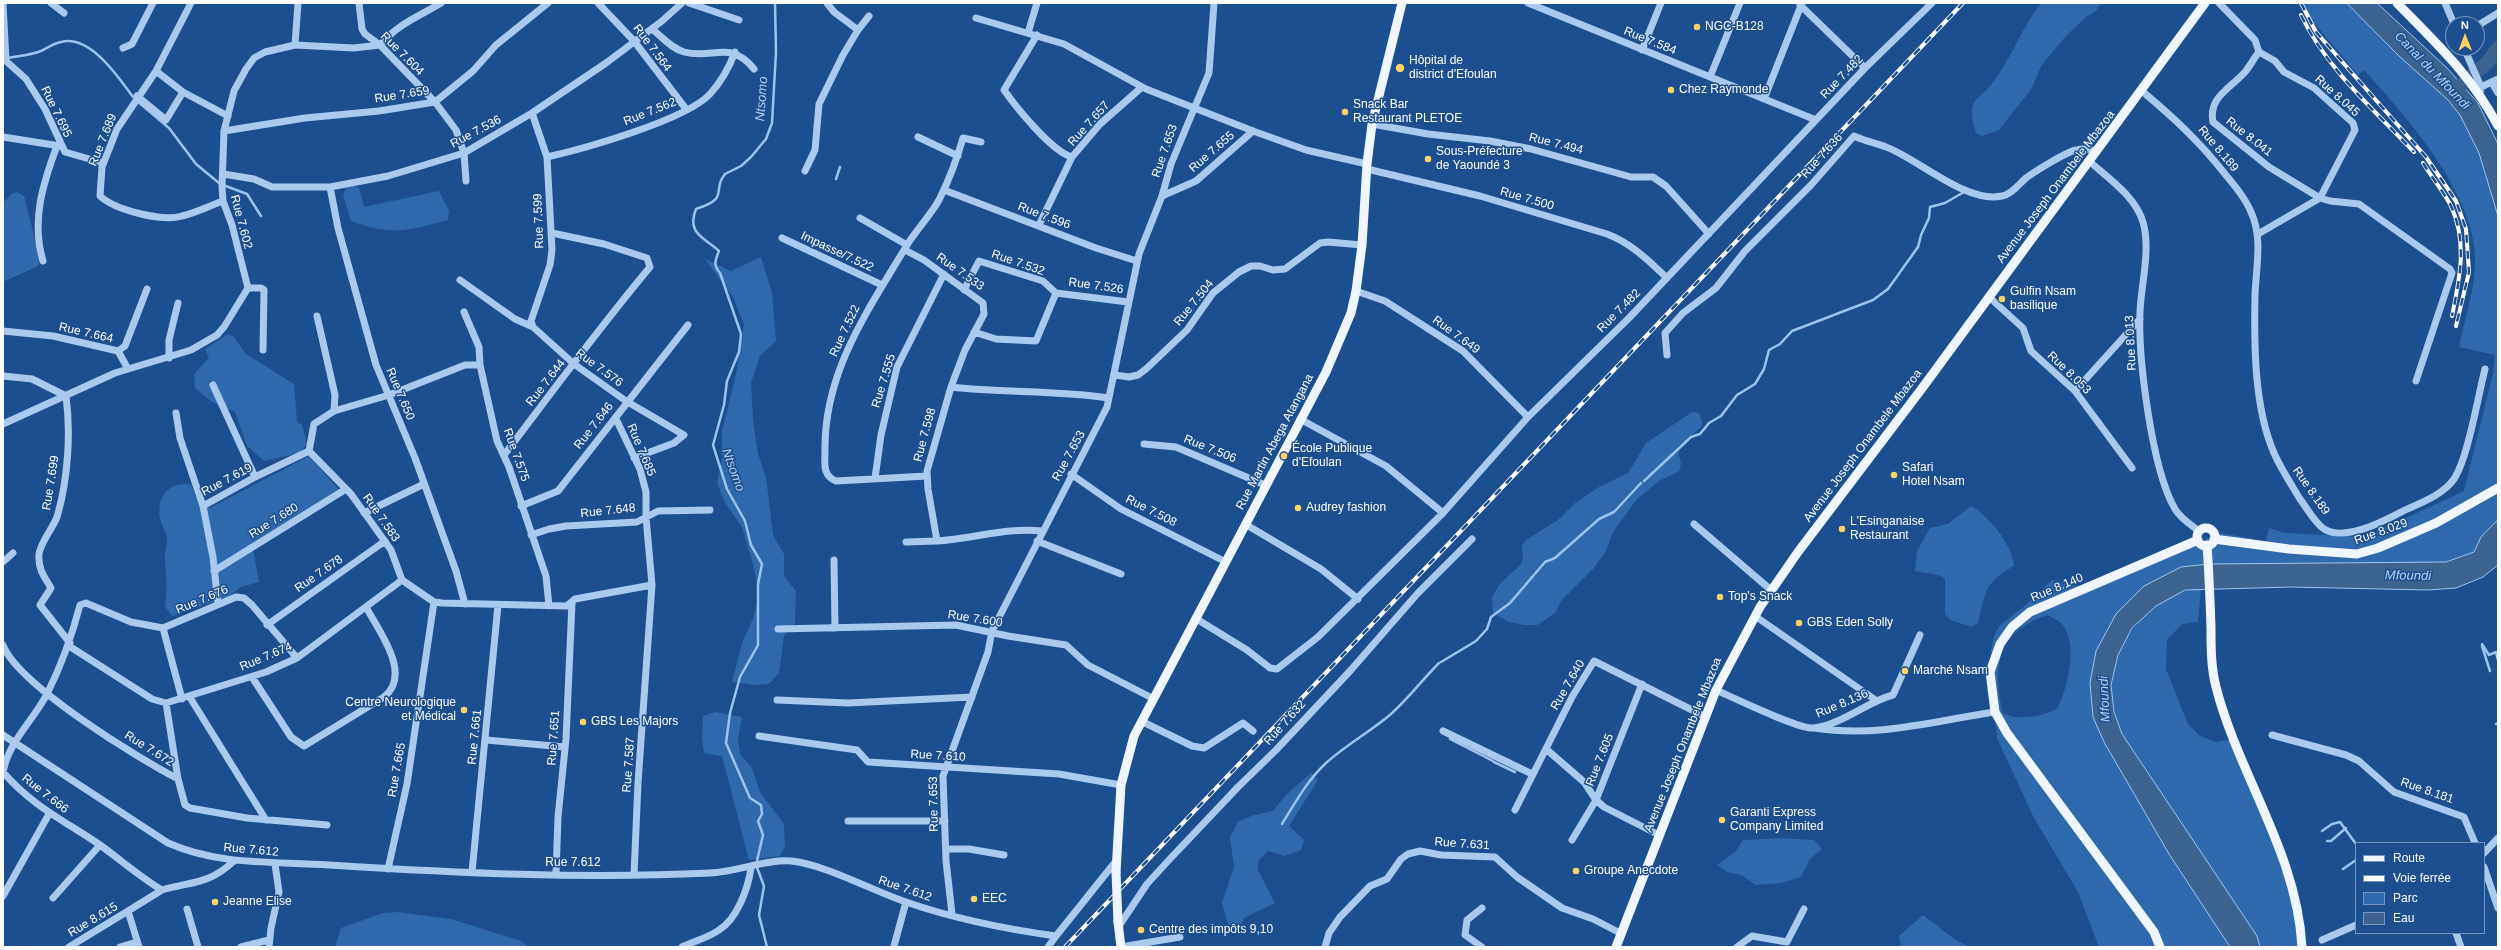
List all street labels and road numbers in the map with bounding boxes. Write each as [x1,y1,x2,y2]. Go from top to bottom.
street label: Rue 7.564 [630,22,674,74]
street label: Rue 7.584 [1622,24,1678,58]
street label: Rue 7.604 [377,29,427,79]
street label: Rue 7.482 [1818,52,1866,102]
street label: Rue 8.045 [2312,72,2362,120]
street label: Rue 7.695 [37,84,75,140]
street label: Rue 7.659 [374,84,430,106]
street label: Rue 7.562 [622,95,678,129]
street label: Rue 7.657 [1065,99,1113,149]
street label: Avenue Joseph Onambele Mbazoa [1994,108,2118,266]
street label: Rue 7.689 [86,112,120,168]
street label: Rue 7.536 [448,113,504,151]
street label: Rue 8.041 [2223,114,2275,160]
street label: Rue 7.653 [1149,122,1181,180]
street label: Rue 8.189 [2195,123,2241,175]
street label: Rue 7.655 [1186,128,1238,176]
street label: Rue 7.494 [1527,130,1585,158]
street label: Rue 7.636 [1798,131,1846,181]
street label: Rue 7.500 [1498,184,1556,214]
street label: Rue 7.602 [227,193,255,251]
street label: Rue 7.599 [531,193,547,249]
street label: Rue 7.596 [1016,199,1072,233]
street label: Impasse/7.522 [798,229,876,275]
street label: Rue 7.532 [989,247,1047,279]
street label: Rue 7.533 [933,250,987,294]
street label: Rue 7.526 [1068,275,1124,297]
street label: Rue 7.504 [1171,277,1217,329]
street label: Rue 7.482 [1594,286,1644,336]
street label: Rue 7.522 [827,303,863,359]
street label: Rue 7.649 [1429,313,1483,357]
street label: Rue 8.013 [2122,315,2140,371]
street label: Rue 7.664 [57,320,115,346]
street label: Rue 7.576 [572,346,626,390]
street label: Rue 8.053 [2044,349,2094,397]
street label: Rue 7.555 [869,352,899,410]
street label: Rue 7.644 [523,357,569,409]
street label: Rue 7.650 [383,366,417,422]
street label: Avenue Joseph Onambele Mbazoa [1801,367,1925,525]
street label: Rue Martin Abega Atangana [1233,372,1317,512]
street label: Rue 7.646 [571,400,617,452]
street label: Rue 7.598 [911,406,939,464]
street label: Rue 7.685 [624,422,658,478]
street label: Rue 7.575 [500,427,532,483]
street label: Rue 7.653 [1049,428,1089,484]
street label: Rue 7.506 [1182,432,1238,466]
street label: Rue 7.699 [40,455,62,511]
street label: Rue 7.619 [199,461,255,499]
street label: Rue 8.189 [2289,464,2333,518]
street label: Rue 7.583 [359,491,403,545]
street label: Rue 7.508 [1123,492,1179,530]
street label: Rue 7.680 [247,500,301,542]
street label: Rue 7.648 [580,501,636,521]
street label: Rue 8.029 [2353,516,2409,548]
street label: Rue 7.678 [292,552,346,596]
street label: Rue 8.140 [2029,571,2085,605]
street label: Rue 7.676 [174,583,230,617]
street label: Rue 7.600 [947,608,1003,630]
street label: Rue 7.674 [238,640,294,674]
street label: Avenue Joseph Onambele Mbazoa [1641,656,1725,834]
street label: Rue 7.640 [1548,657,1588,713]
street label: Rue 8.136 [1814,687,1870,721]
street label: Rue 7.632 [1261,698,1309,748]
street label: Rue 7.661 [465,709,485,765]
street label: Rue 7.651 [545,710,563,766]
street label: Rue 7.672 [122,728,176,770]
street label: Rue 7.605 [1583,732,1617,788]
street label: Rue 7.587 [620,737,638,793]
street label: Rue 7.665 [385,741,409,799]
street label: Rue 7.610 [910,747,966,765]
street label: Rue 7.666 [19,771,71,817]
street label: Rue 8.181 [2398,775,2456,807]
street label: Rue 7.653 [926,776,942,832]
street label: Rue 7.631 [1434,835,1490,853]
street label: Rue 7.612 [223,840,279,860]
street label: Rue 7.612 [545,856,601,870]
street label: Rue 7.612 [876,873,934,905]
street label: Rue 8.615 [66,900,120,940]

